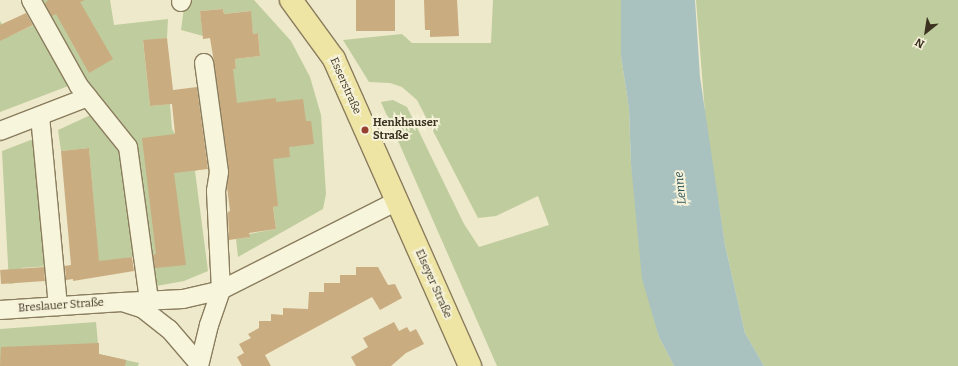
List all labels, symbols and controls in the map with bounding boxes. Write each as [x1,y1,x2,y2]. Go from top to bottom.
north arrow [906,12,946,52]
text: N [913,35,927,51]
street label: Esserstraße [327,56,363,116]
place label: Henkhauser Straße [373,117,438,143]
marker: Henkhauser Straße [360,125,370,135]
water label: Lenne [672,171,690,205]
street label: Elseyer Straße [412,248,454,320]
street label: Breslauer Straße [18,296,104,316]

